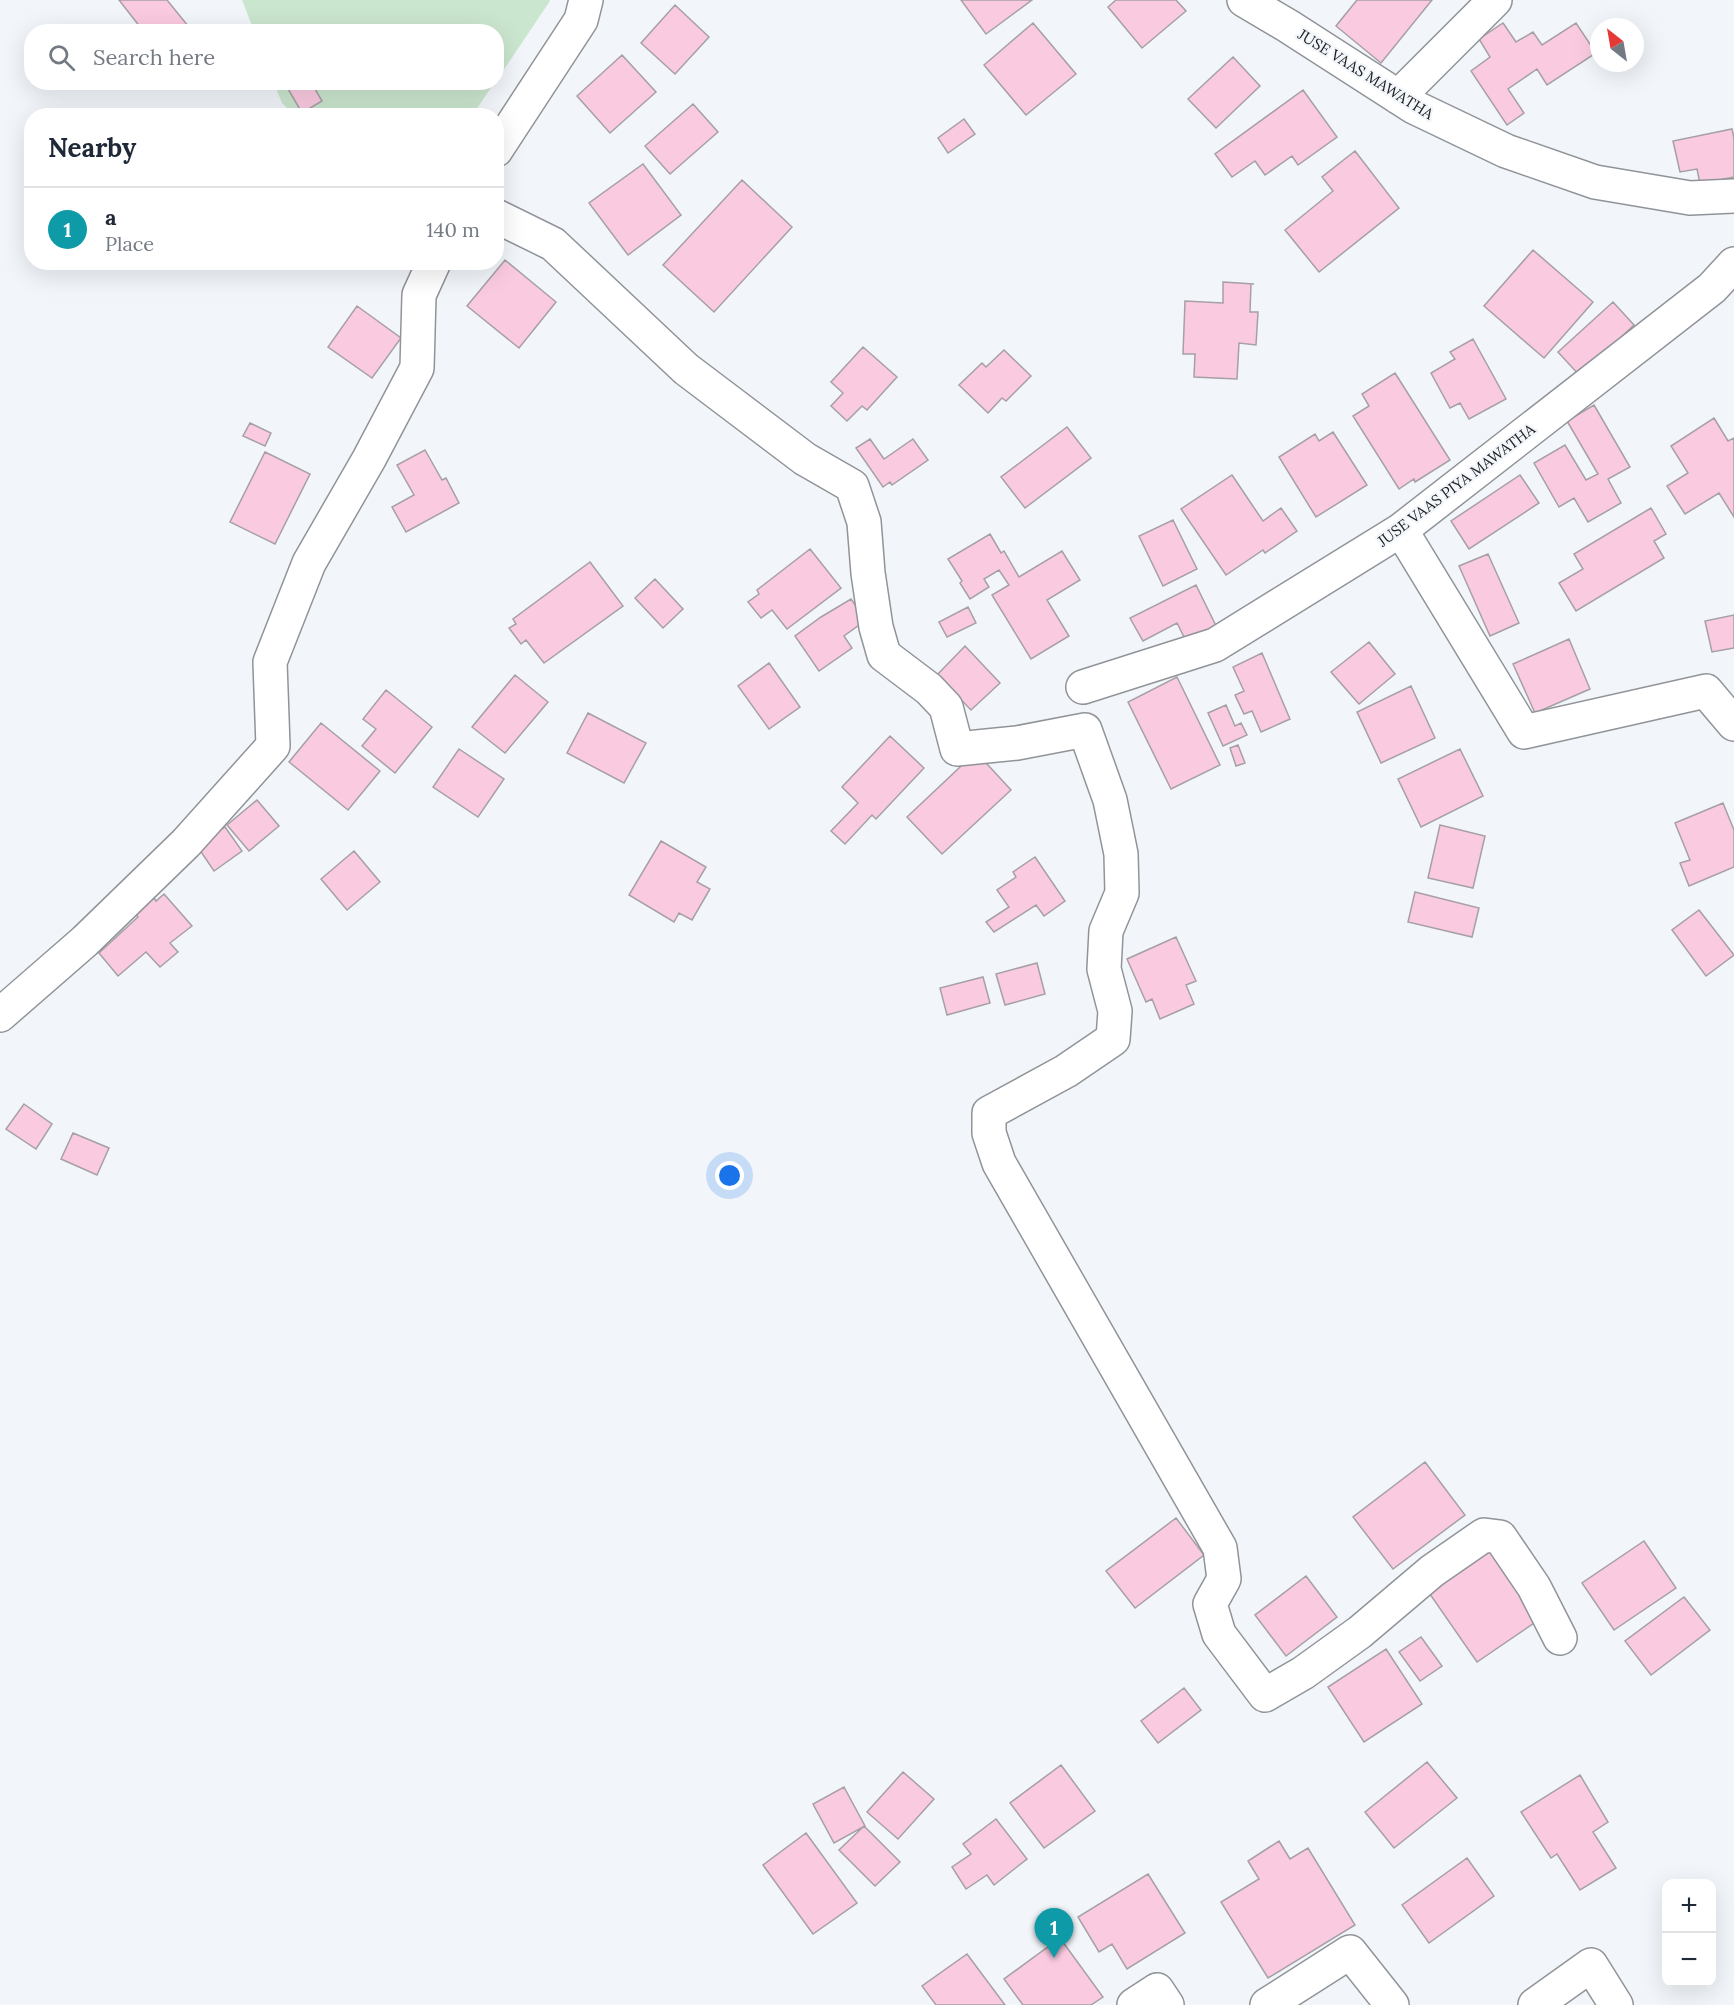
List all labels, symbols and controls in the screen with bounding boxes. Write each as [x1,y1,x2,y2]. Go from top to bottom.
north arrow [1590,18,1644,72]
search box [24,24,504,90]
street label: JUSE VAAS MAWATHA [1294,24,1438,124]
icon: search [45,41,78,74]
text: Search here [93,43,215,71]
text: Nearby [48,131,136,164]
text: a [105,203,117,231]
text: 1 [63,217,72,242]
text: 140 m [426,217,480,242]
text: Place [105,231,154,256]
street label: JUSE VAAS PIYA MAWATHA [1373,419,1539,551]
your location [715,1161,744,1190]
map controls [1662,1879,1716,1987]
button: + [1662,1879,1716,1933]
pin: 1 [1034,1908,1074,1958]
button: − [1662,1933,1716,1987]

